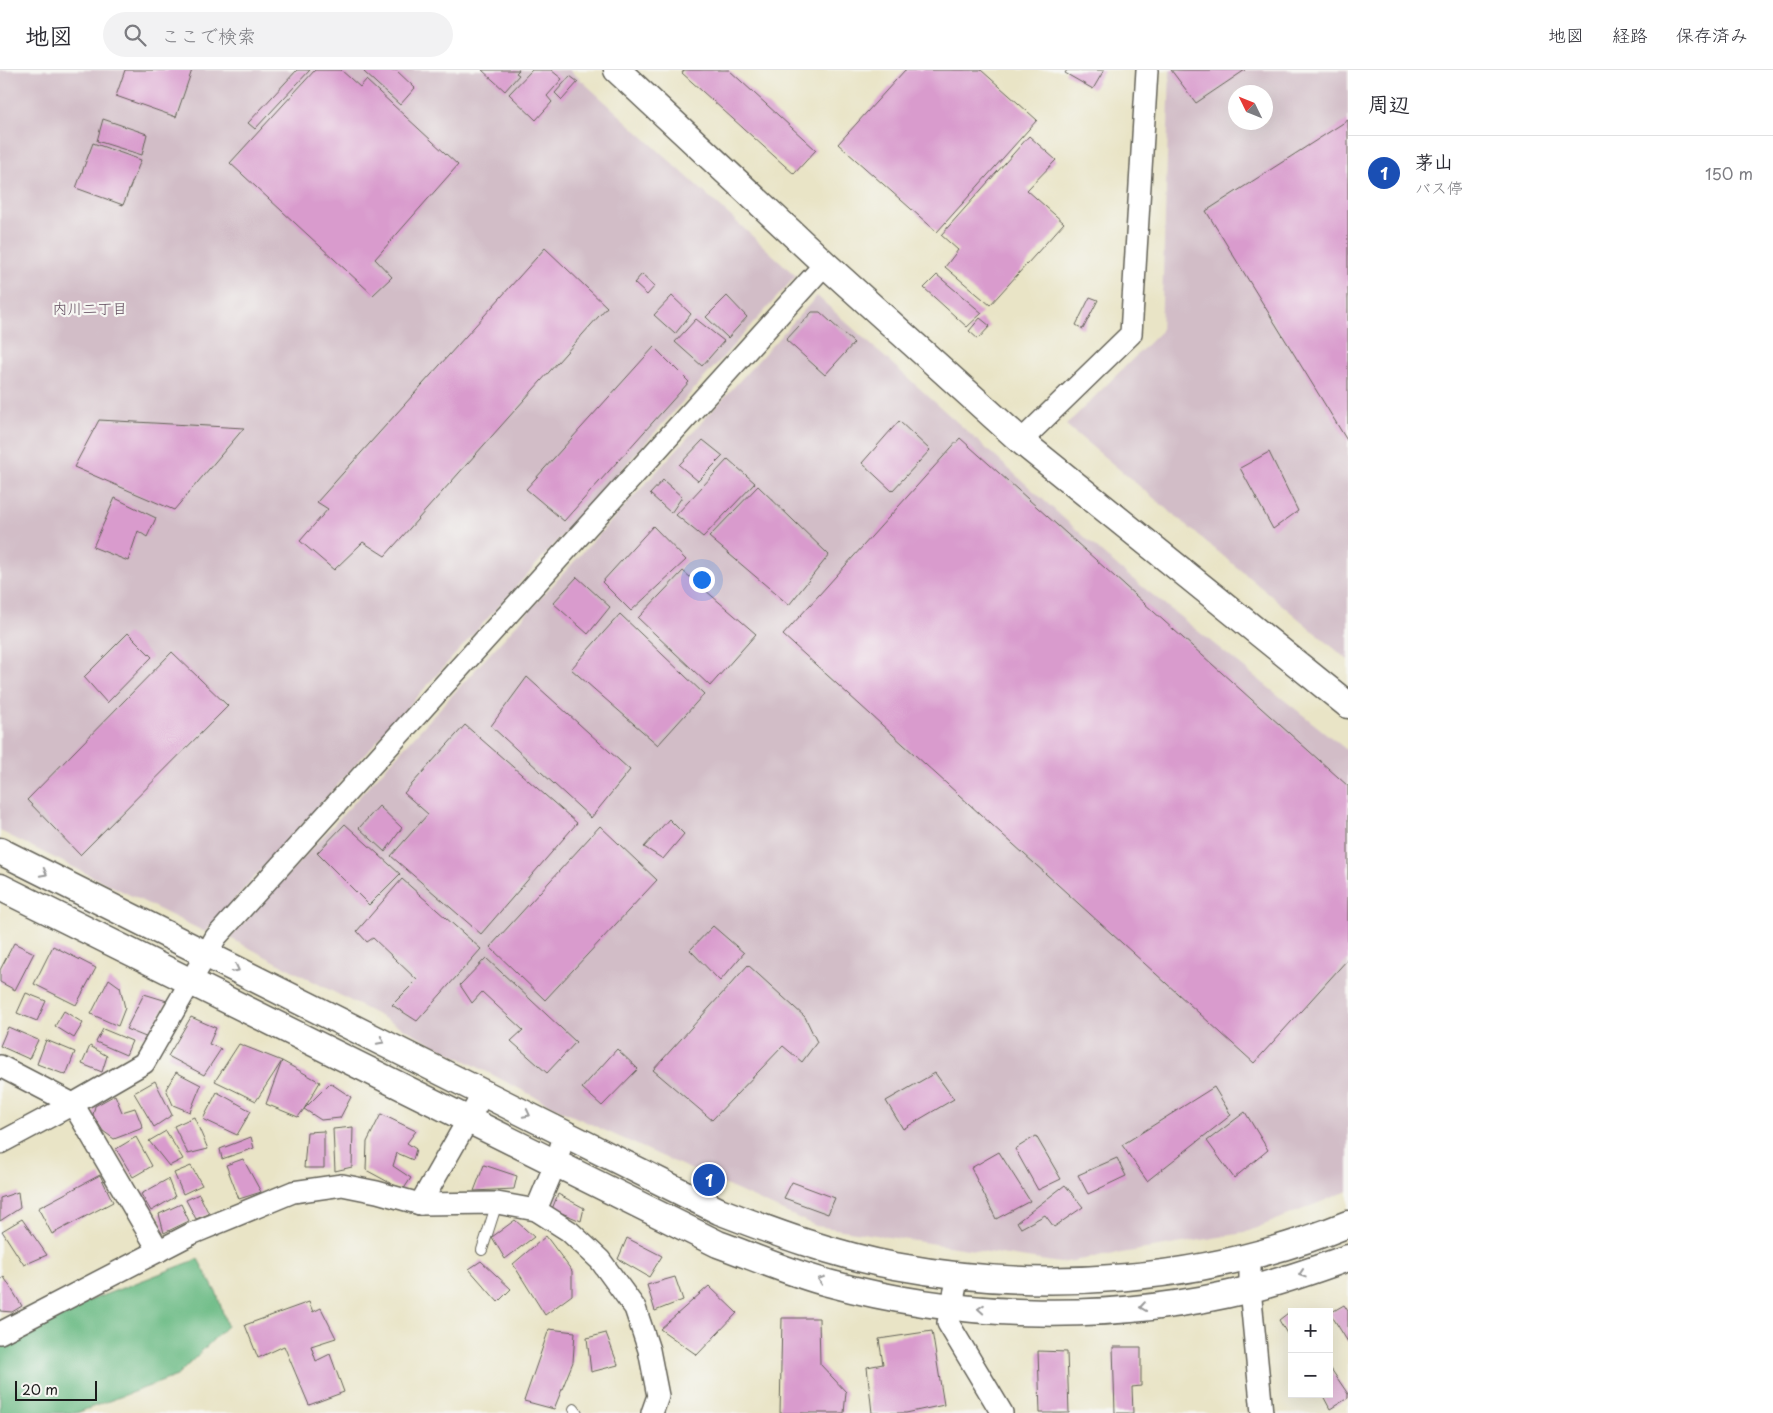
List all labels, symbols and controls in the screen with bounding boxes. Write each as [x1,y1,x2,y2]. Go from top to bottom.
search box [103,12,453,57]
text: 地図 [25,17,73,53]
icon: search [121,21,149,49]
text: ここで検索 [161,21,256,49]
text: 地図 [1548,21,1584,48]
text: 経路 [1612,21,1648,48]
text: 保存済み [1676,21,1748,48]
north arrow [1228,85,1273,130]
text: 周辺 [1368,87,1410,119]
text: 茅山 [1415,147,1453,175]
text: 1 [1380,161,1388,185]
text: 150 m [1705,161,1753,185]
text: バス停 [1415,175,1463,199]
district label: 内川二丁目 [52,296,128,319]
your location [689,567,715,593]
one-way arrow [38,866,47,876]
one-way arrow [231,963,240,973]
one-way arrow [376,1035,385,1045]
one-way arrow [522,1108,531,1118]
pin: 1 [693,1161,725,1199]
one-way arrow [1298,1268,1306,1278]
one-way arrow [818,1276,826,1286]
one-way arrow [1139,1301,1147,1311]
one-way arrow [977,1304,985,1315]
map controls [1288,1308,1333,1398]
button: + [1288,1308,1333,1353]
button: − [1288,1353,1333,1398]
scale bar [15,1378,98,1401]
text: 20 m [22,1379,58,1400]

